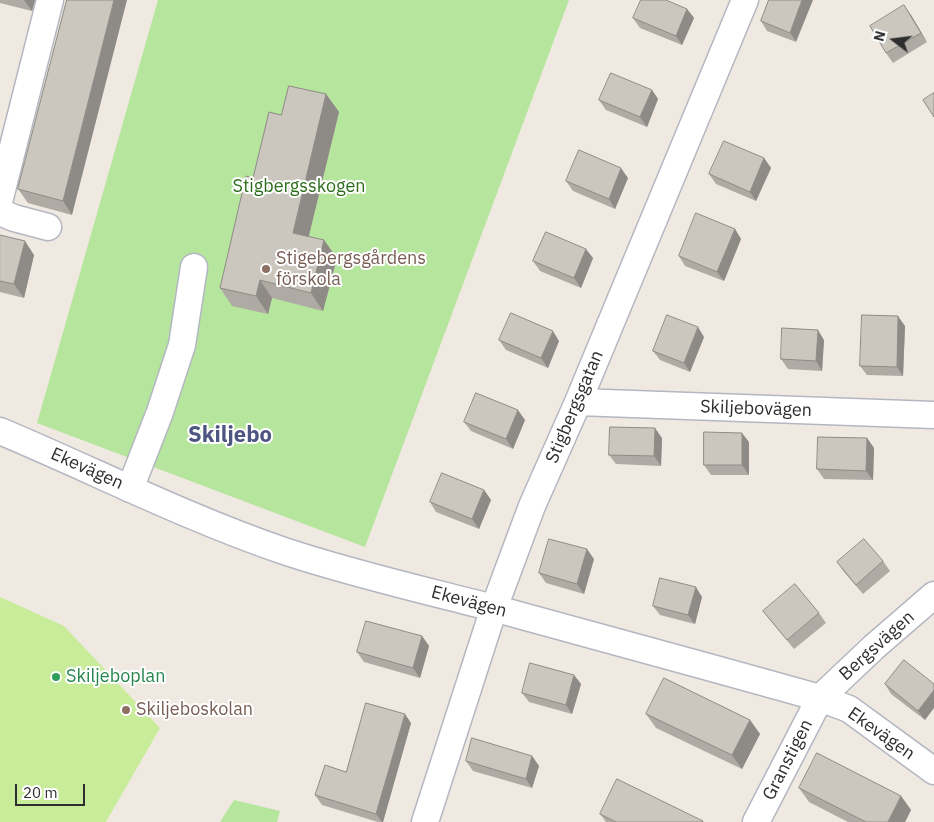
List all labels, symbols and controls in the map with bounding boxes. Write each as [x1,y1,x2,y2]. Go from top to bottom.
north arrow [869,15,919,65]
text: N [870,29,890,43]
park label: Stigbergsskogen [233,176,365,198]
place label: Stigebergsgårdens förskola [276,248,426,290]
marker: Stigebergsgårdens förskola [260,263,272,275]
street label: Stigbergsgatan [541,347,609,467]
street label: Skiljebovägen [700,396,812,422]
district label: Skiljebo [188,423,272,449]
street label: Ekevägen [47,443,127,495]
street label: Ekevägen [429,582,509,622]
street label: Bergsvägen [835,607,919,685]
place label: Skiljeboplan [66,666,165,688]
marker: Skiljeboplan [50,671,62,683]
place label: Skiljeboskolan [136,699,253,721]
street label: Ekevägen [843,703,919,765]
marker: Skiljeboskolan [120,704,132,716]
street label: Granstigen [758,716,818,804]
scale bar [18,774,88,806]
text: 20 m [23,783,58,802]

